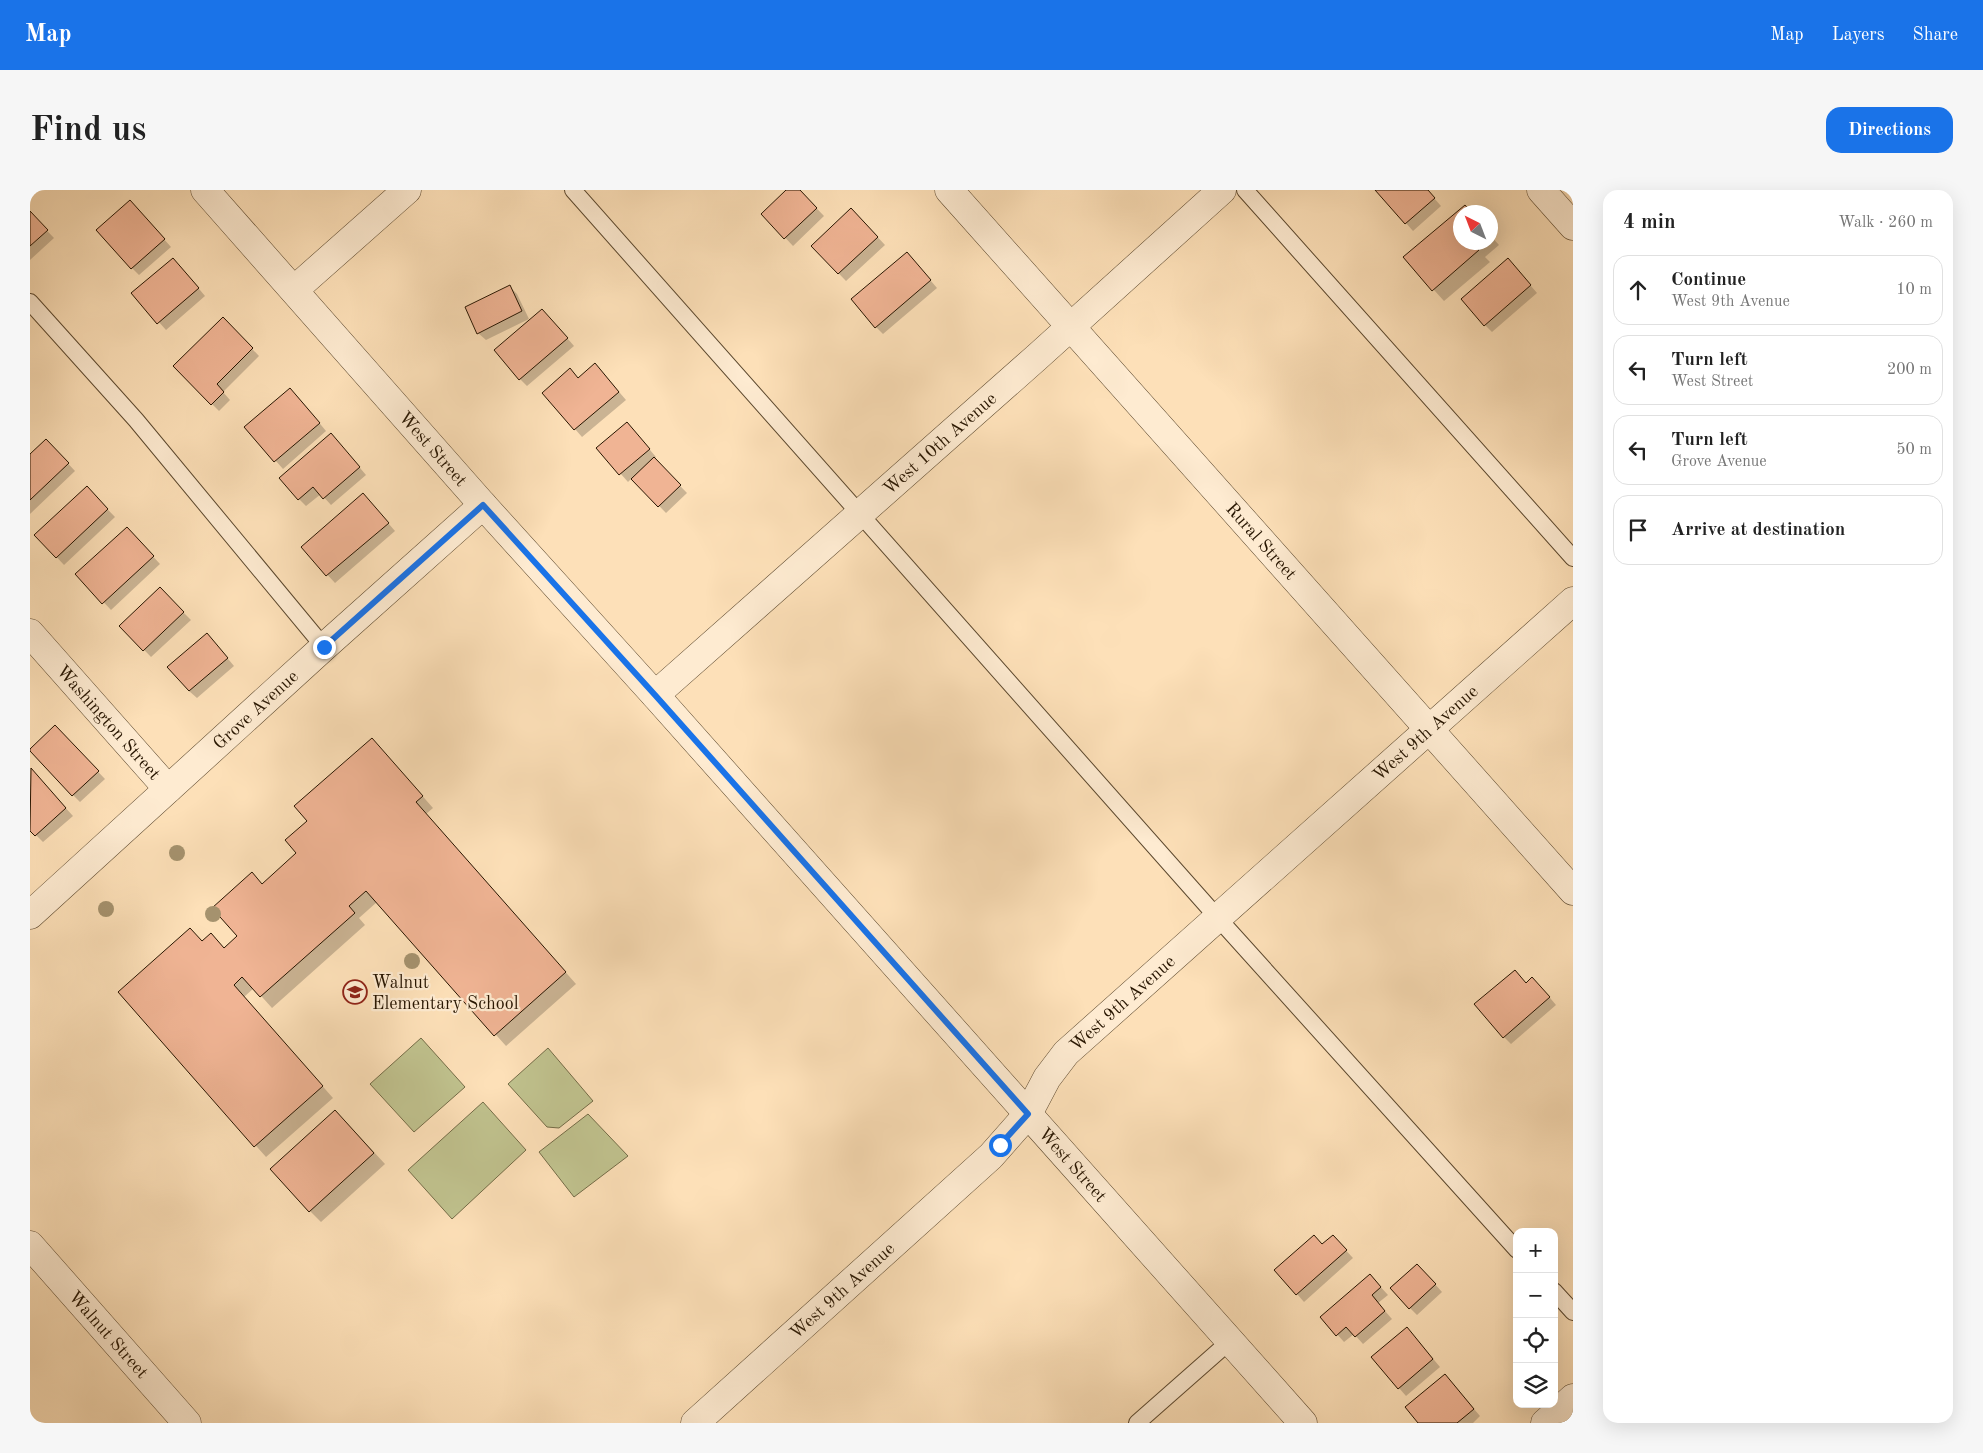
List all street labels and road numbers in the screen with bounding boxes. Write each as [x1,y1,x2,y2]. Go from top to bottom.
street label: West 10th Avenue [880,389,1000,499]
street label: West Street [395,409,470,490]
street label: Rural Street [1222,500,1300,584]
street label: Washington Street [53,662,163,784]
street label: Grove Avenue [210,667,302,753]
street label: West 9th Avenue [1370,682,1482,785]
street label: West 9th Avenue [1067,952,1179,1055]
street label: West Street [1035,1125,1110,1206]
street label: West 9th Avenue [787,1240,898,1343]
street label: Walnut Street [65,1288,151,1382]

